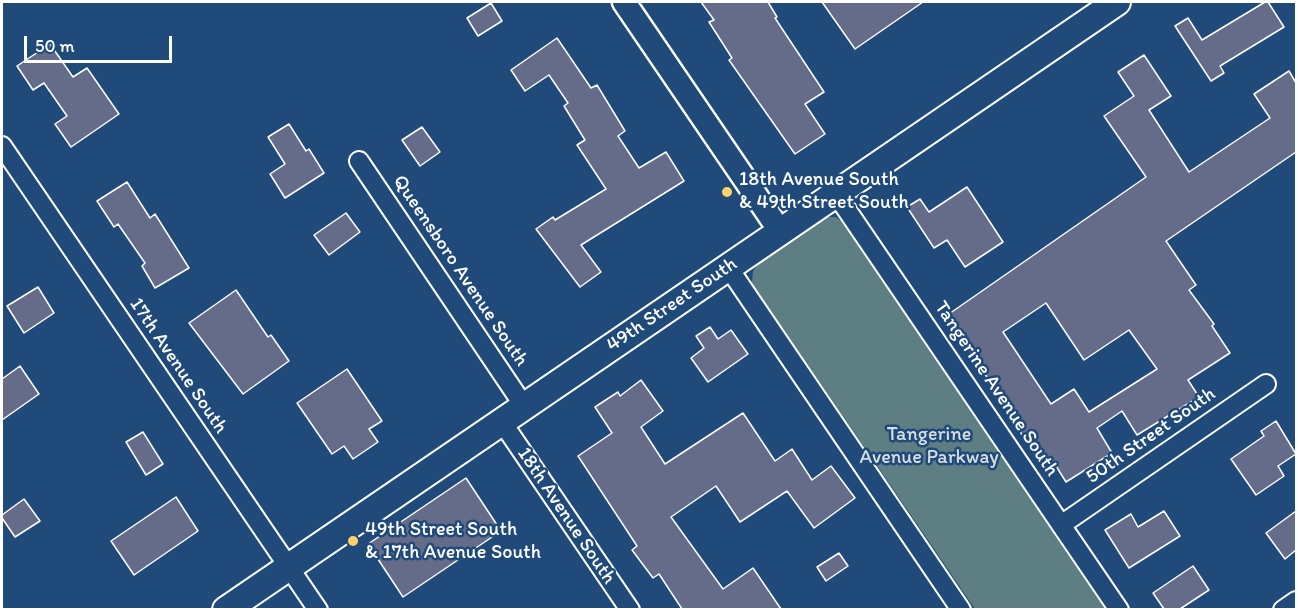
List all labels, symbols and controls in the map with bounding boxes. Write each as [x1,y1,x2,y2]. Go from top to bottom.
scale bar [27,24,176,62]
text: 50 m [35,35,75,57]
place label: 18th Avenue South & 49th Street South [739,168,909,215]
street label: Queensboro Avenue South [387,171,533,371]
marker: 18th Avenue South & 49th Street South [720,185,734,199]
street label: 49th Street South [602,252,742,358]
street label: 17th Avenue South [124,294,232,438]
street label: Tangerine Avenue South [928,297,1064,481]
street label: 50th Street South [1082,382,1220,490]
park label: Tangerine Avenue Parkway [859,423,999,470]
street label: 18th Avenue South [511,443,621,589]
place label: 49th Street South & 17th Avenue South [365,518,541,565]
marker: 49th Street South & 17th Avenue South [346,534,360,548]

